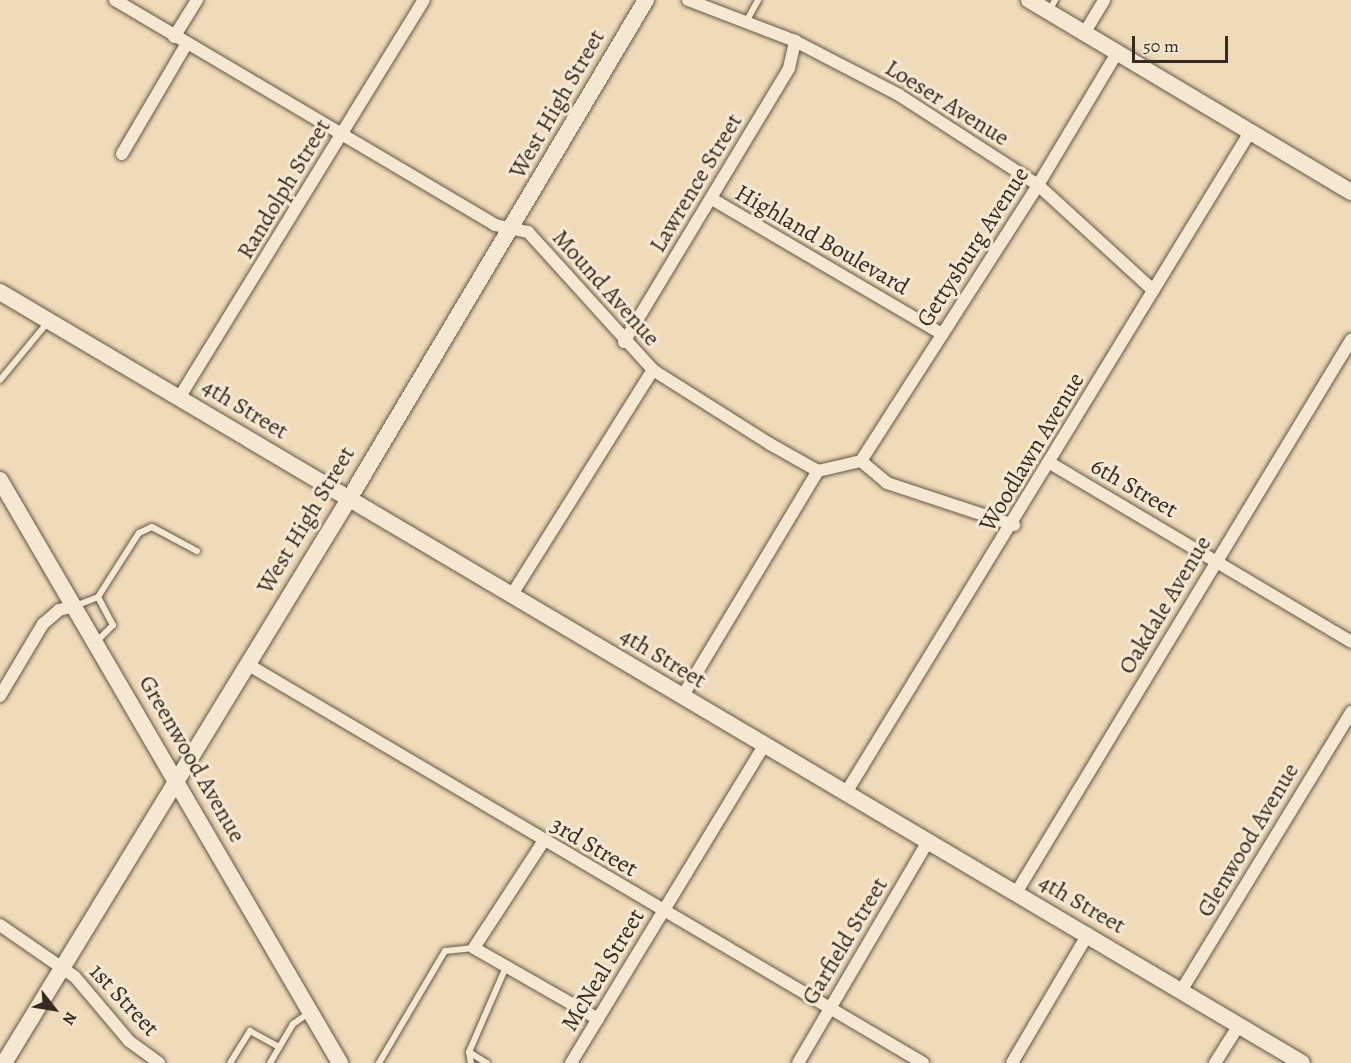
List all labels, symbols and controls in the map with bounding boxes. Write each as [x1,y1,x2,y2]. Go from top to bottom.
scale bar [1135,24,1231,62]
street label: West High Street [503,25,611,183]
text: 50 m [1143,34,1179,58]
street label: Loeser Avenue [880,54,1014,152]
street label: Lawrence Street [643,108,749,258]
street label: Randolph Street [231,114,337,264]
street label: Gettysburg Avenue [911,162,1035,332]
street label: Highland Boulevard [730,178,914,302]
street label: Mound Avenue [546,224,666,352]
street label: Woodlawn Avenue [973,367,1091,537]
street label: 4th Street [197,372,293,446]
street label: West High Street [251,441,361,599]
street label: 6th Street [1085,452,1183,524]
street label: Oakdale Avenue [1112,531,1218,679]
street label: 4th Street [615,621,711,695]
street label: Greenwood Avenue [132,670,252,848]
street label: Glenwood Avenue [1191,758,1305,922]
street label: 3rd Street [545,811,643,883]
street label: 4th Street [1034,868,1130,940]
street label: Garfield Street [796,872,894,1010]
street label: McNeal Street [555,904,651,1036]
street label: 1st Street [83,957,165,1043]
north arrow [24,979,84,1039]
text: N [57,1008,82,1029]

